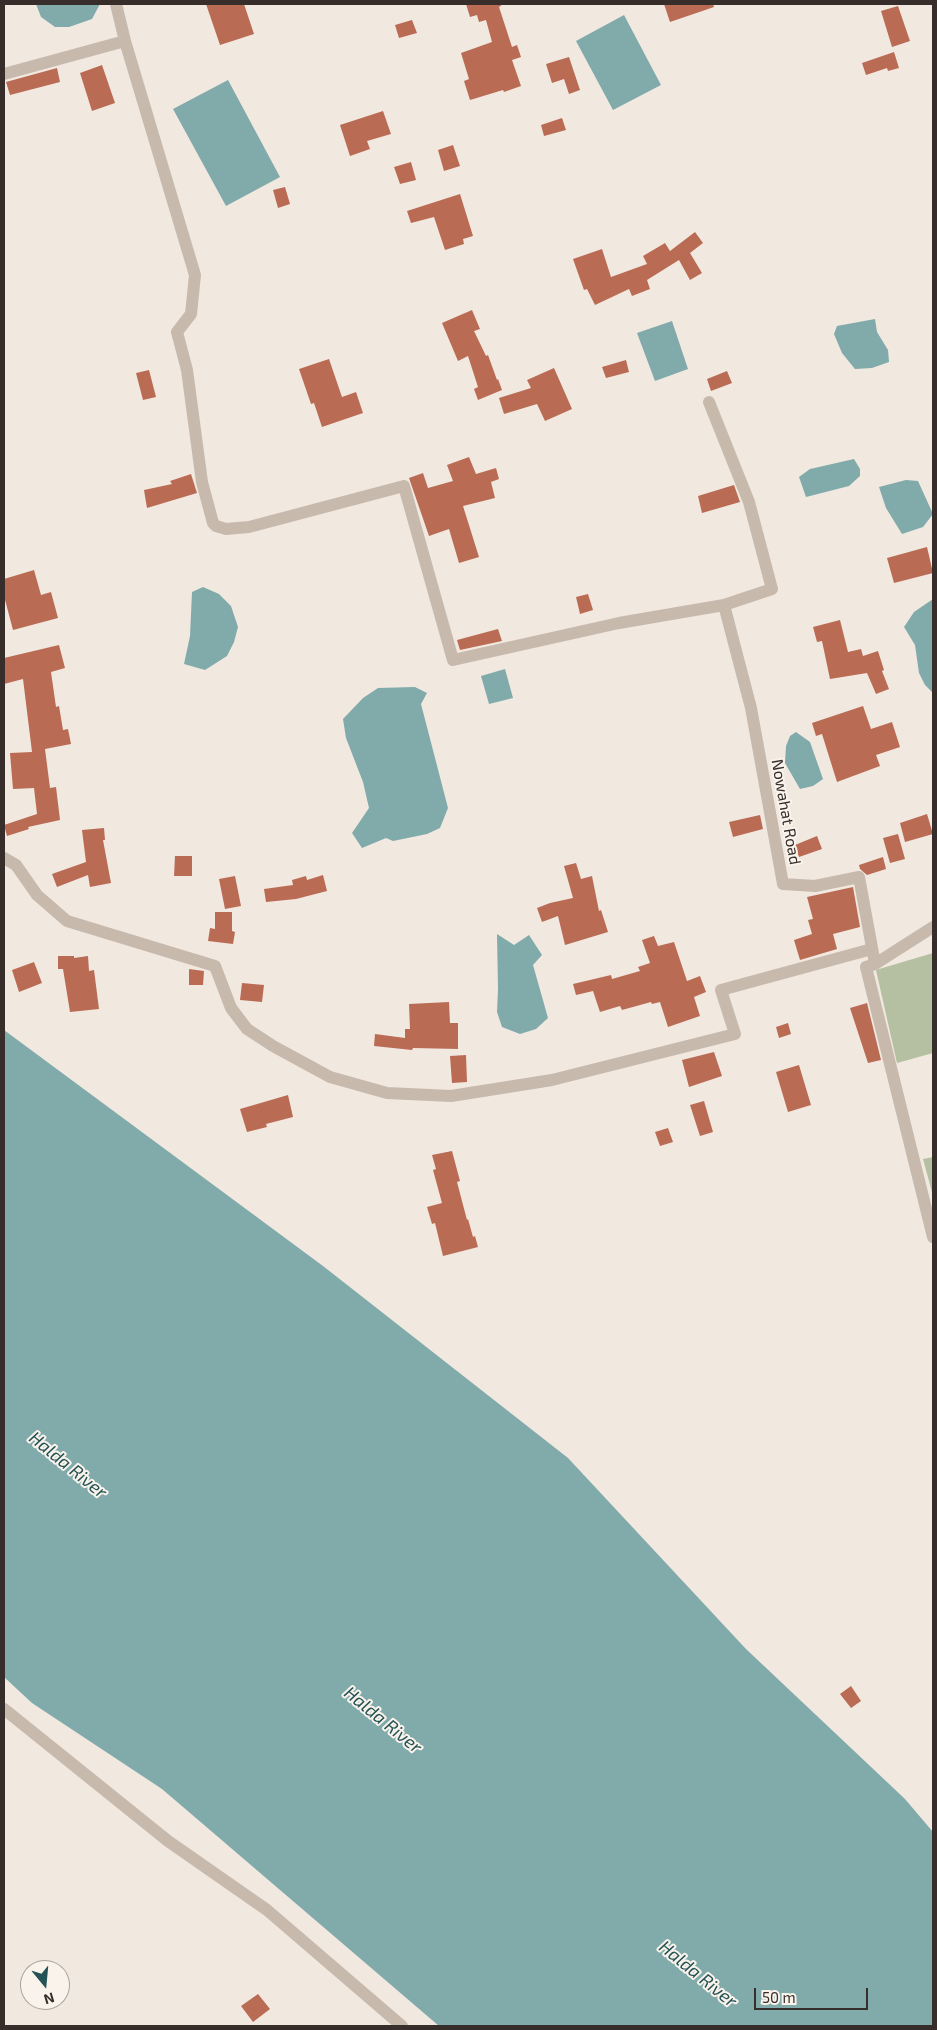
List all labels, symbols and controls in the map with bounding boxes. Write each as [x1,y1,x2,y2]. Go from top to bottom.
street label: Nowahat Road [767,758,805,866]
water label: Halda River [25,1427,111,1503]
water label: Halda River [340,1682,426,1758]
water label: Halda River [655,1936,741,2012]
north arrow [20,1960,70,2010]
scale bar [757,1978,871,2010]
text: 50 m [762,1988,796,2006]
text: N [42,1989,57,2008]

